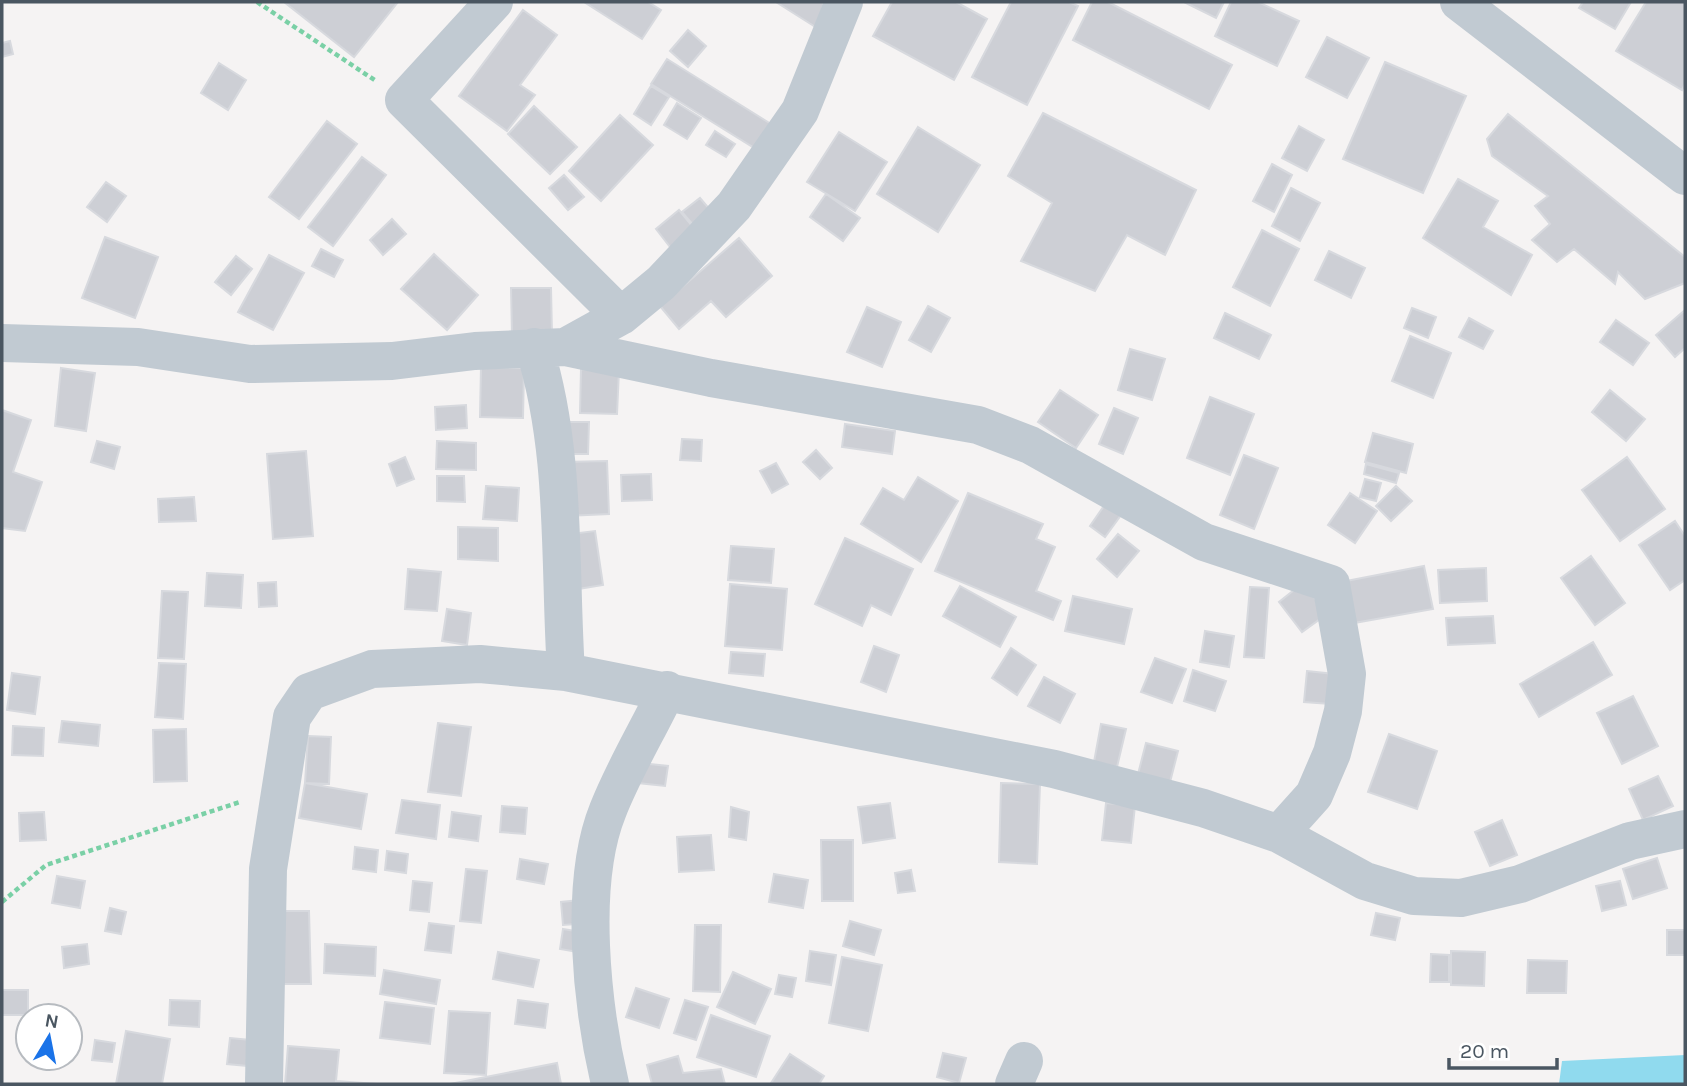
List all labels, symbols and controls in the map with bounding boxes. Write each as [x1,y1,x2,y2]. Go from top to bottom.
north arrow [14,1002,84,1072]
text: N [43,1009,60,1033]
scale bar [1449,1026,1558,1070]
text: 20 m [1460,1039,1509,1063]

